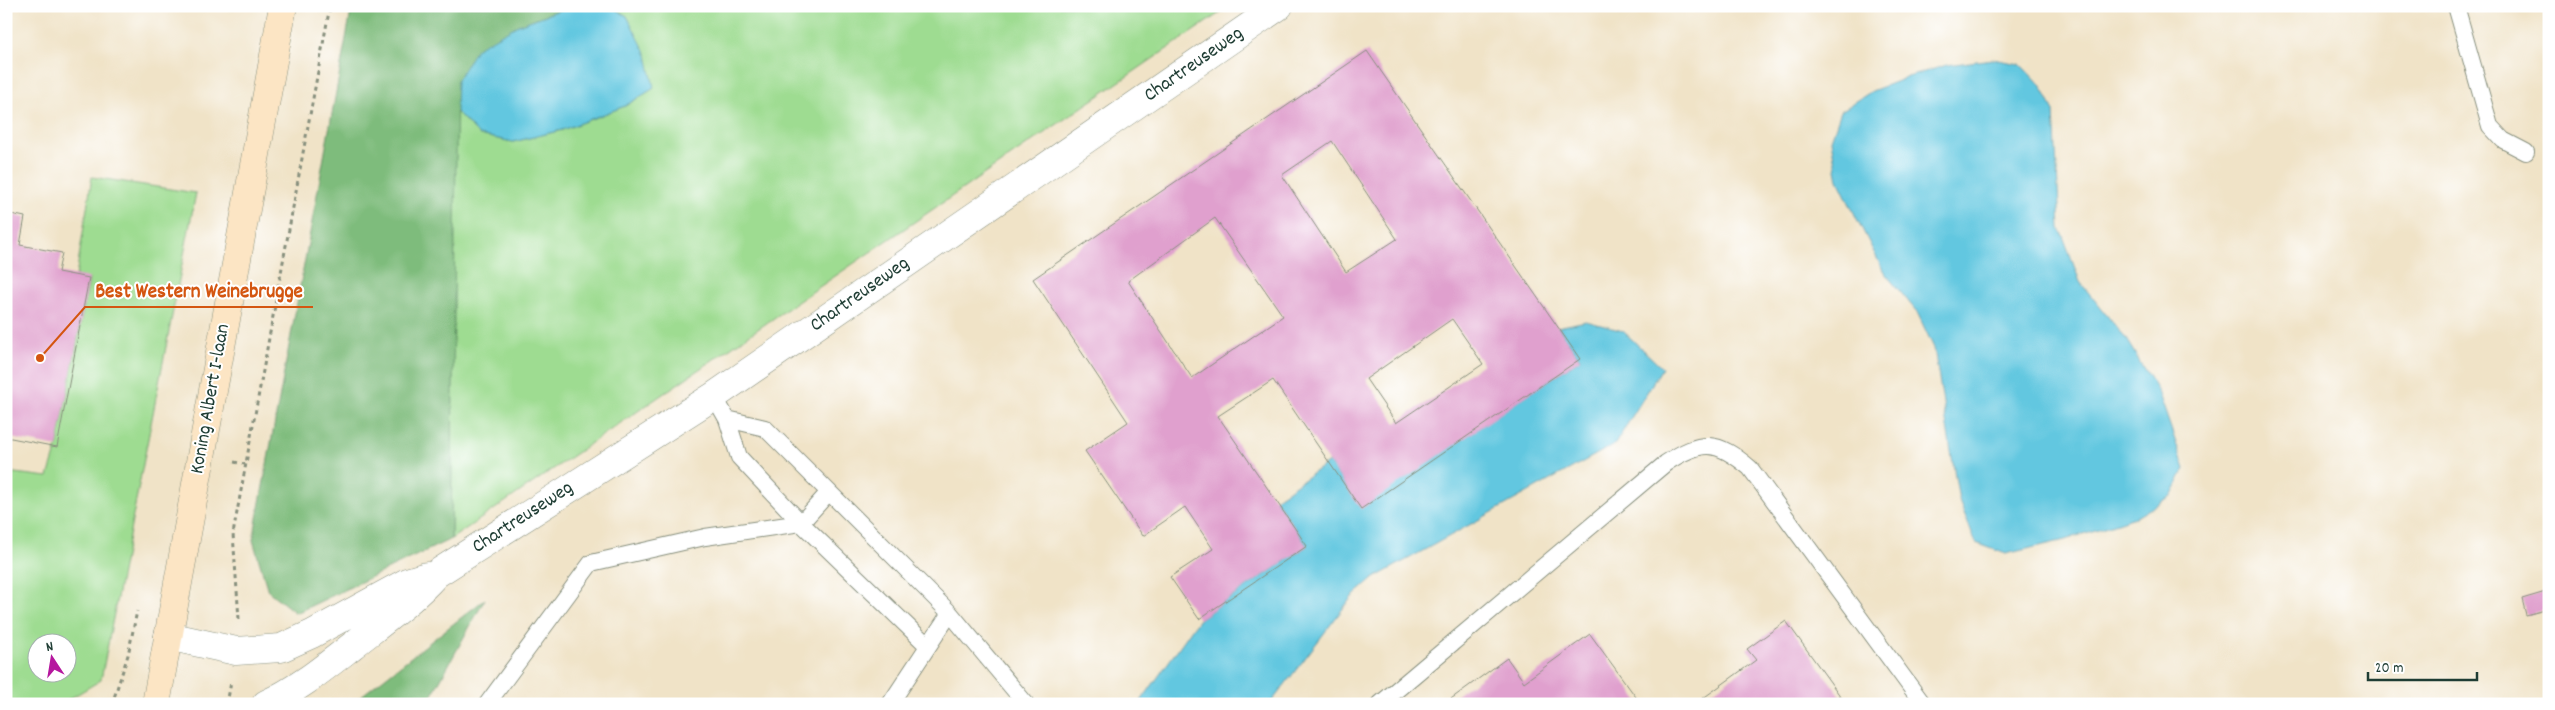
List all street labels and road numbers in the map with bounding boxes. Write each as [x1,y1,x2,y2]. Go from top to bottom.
street label: Chartreuseweg [1139,20,1249,110]
street label: Chartreuseweg [805,250,915,340]
street label: Koning Albert I-laan [184,322,238,476]
street label: Chartreuseweg [467,475,579,561]

